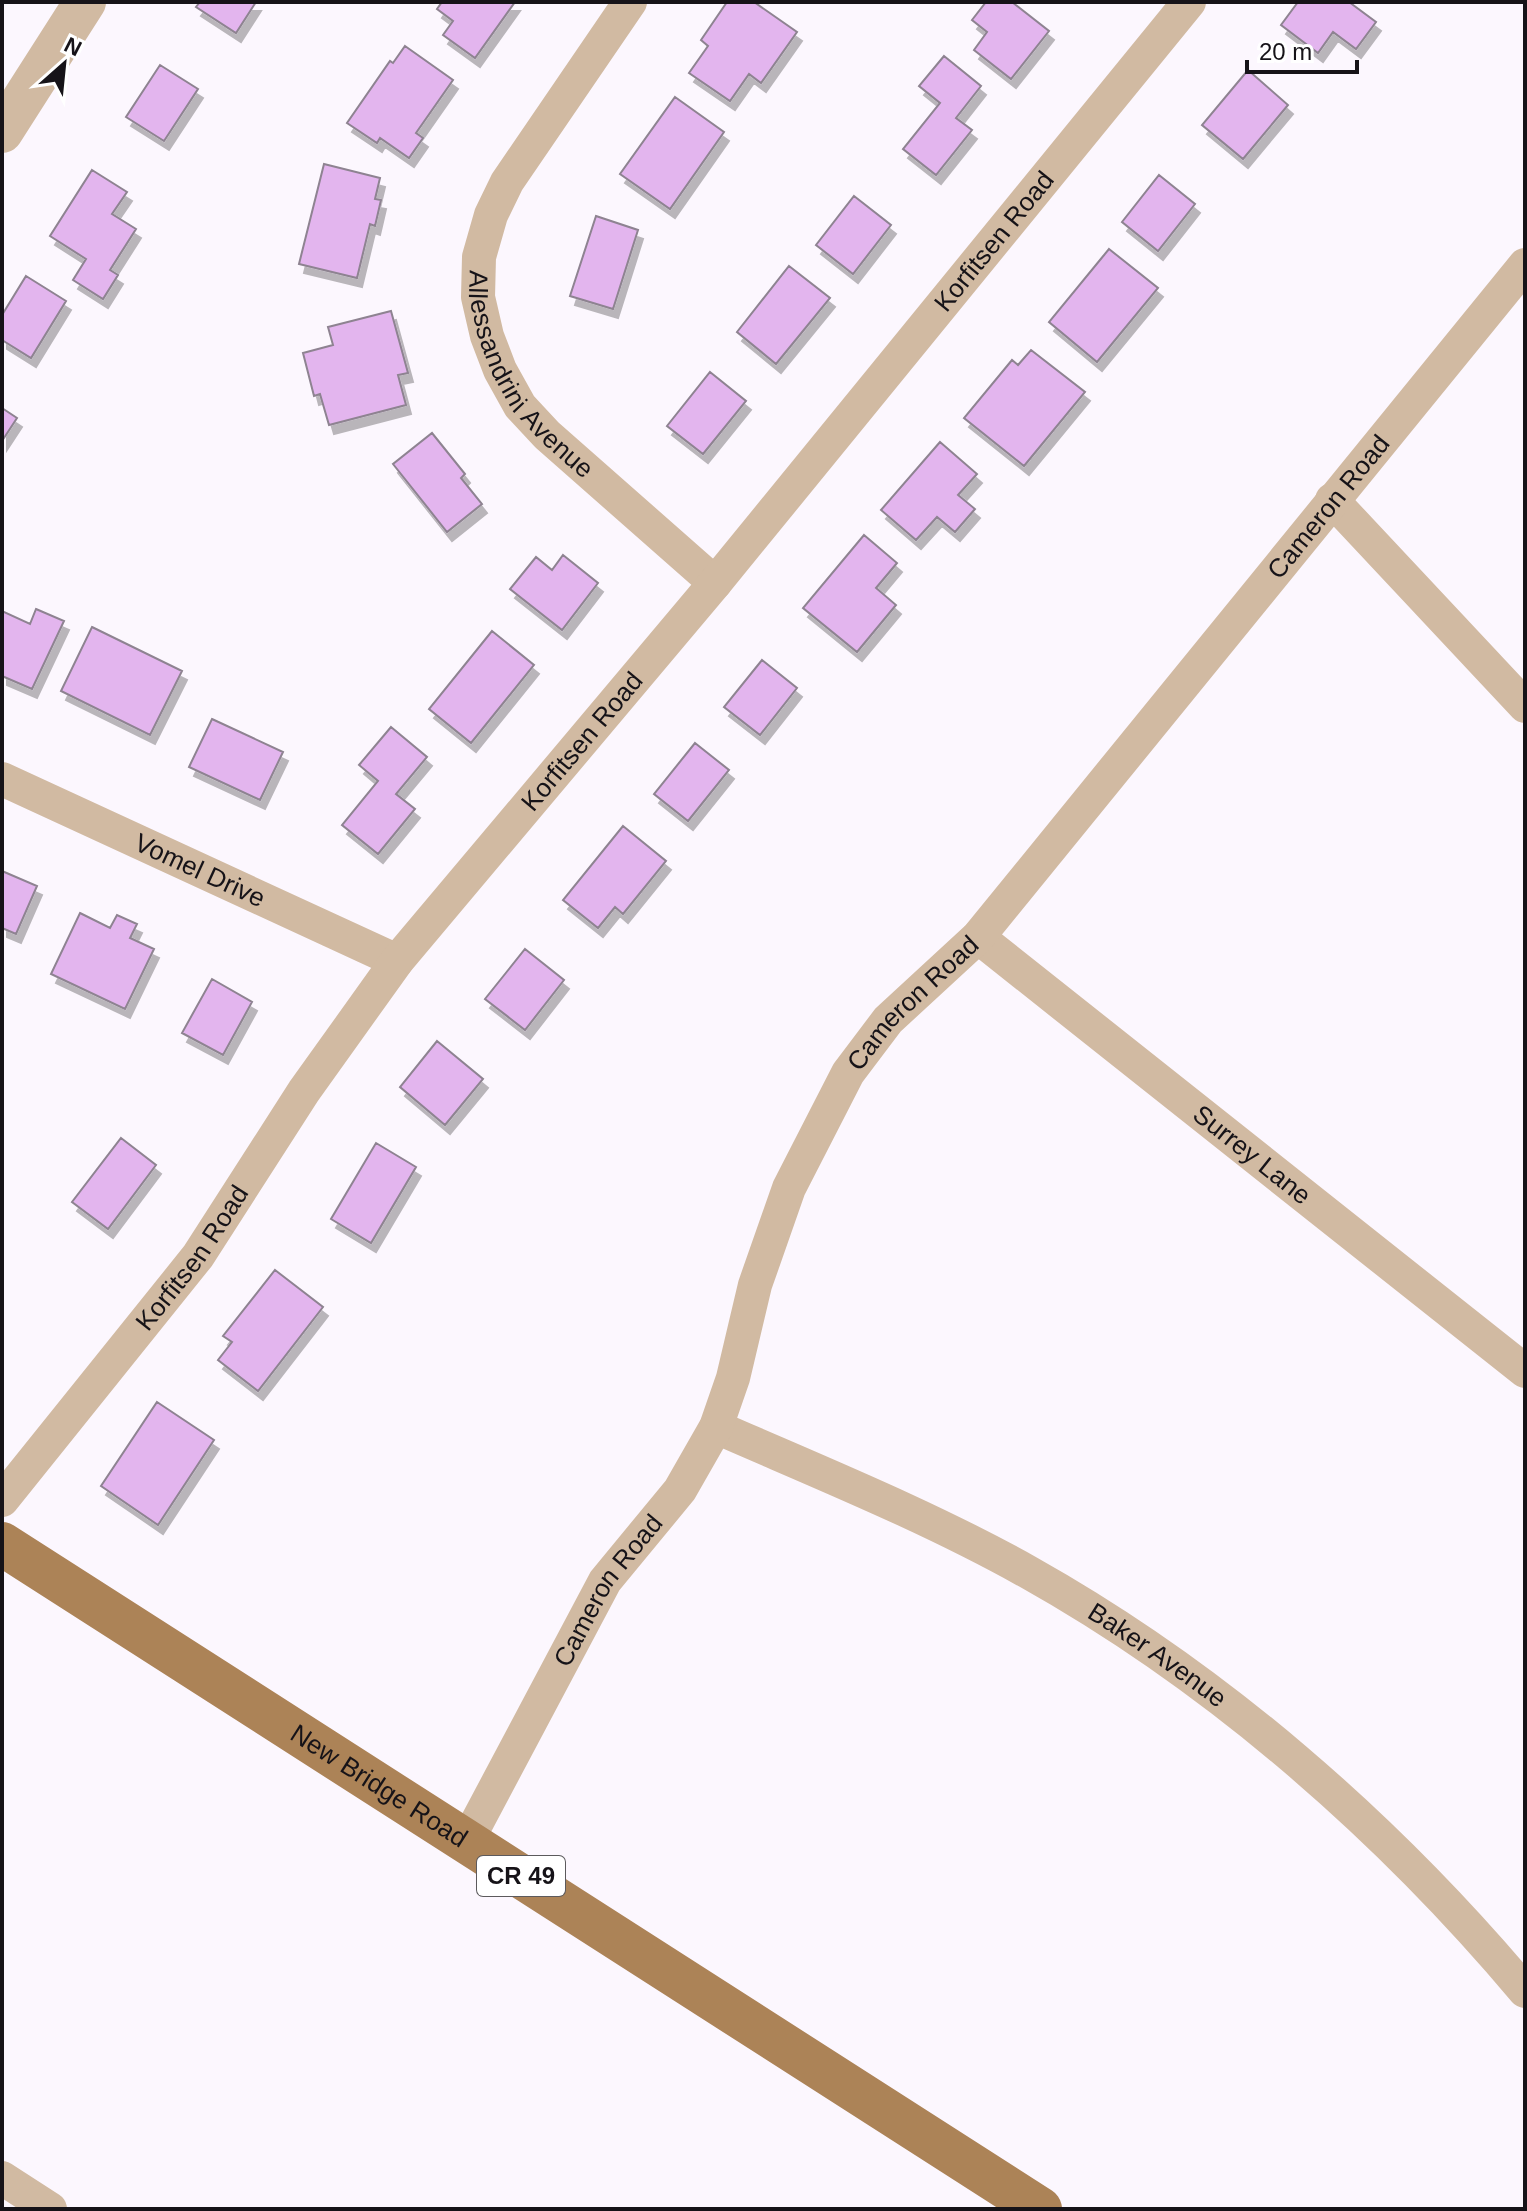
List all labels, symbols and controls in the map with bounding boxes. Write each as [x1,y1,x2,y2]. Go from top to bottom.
north arrow [24,24,104,104]
scale bar [1247,24,1357,74]
text: N [60,32,86,61]
text: 20 m [1259,38,1312,65]
street label: Korfitsen Road [928,165,1060,317]
street label: Allessandrini Avenue [463,270,600,484]
street label: Cameron Road [1261,429,1396,585]
street label: Korfitsen Road [515,666,649,817]
street label: Vomel Drive [130,827,270,913]
street label: Cameron Road [841,929,985,1076]
street label: Surrey Lane [1187,1099,1317,1210]
street label: Korfitsen Road [129,1180,254,1336]
street label: Cameron Road [547,1508,669,1672]
street label: Baker Avenue [1083,1597,1233,1713]
street label: New Bridge Road [285,1718,473,1853]
road number: CR 49 [477,1856,565,1896]

